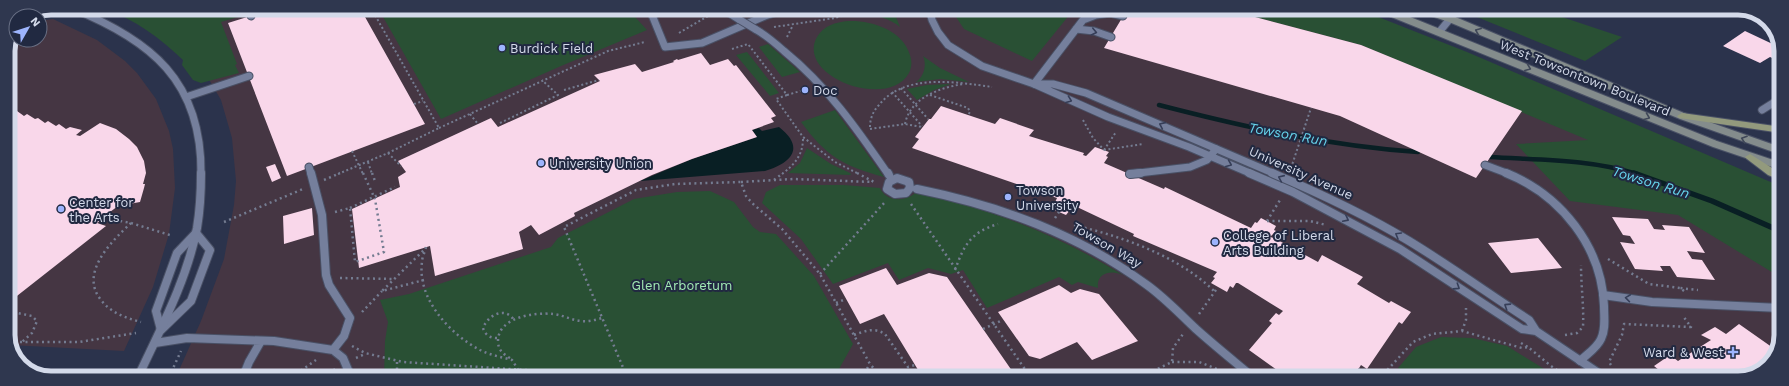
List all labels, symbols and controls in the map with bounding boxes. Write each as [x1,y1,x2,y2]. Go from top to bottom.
north arrow [8,8,48,48]
text: N [28,15,43,29]
one-way arrow [1090,27,1097,35]
one-way arrow [1475,27,1482,35]
street label: West Towsontown Boulevard [1498,37,1672,119]
place label: Burdick Field [510,41,593,56]
marker: Burdick Field [497,43,507,53]
one-way arrow [1525,63,1532,71]
place label: Doc [813,83,837,98]
marker: Doc [800,85,810,95]
one-way arrow [1066,95,1073,103]
one-way arrow [1644,112,1651,120]
water label: Towson Run [1247,119,1329,149]
one-way arrow [1159,122,1167,130]
one-way arrow [1740,135,1747,143]
street label: University Avenue [1247,143,1355,203]
place label: University Union [549,156,652,171]
marker: University Union [536,158,546,168]
one-way arrow [1224,159,1232,167]
water label: Towson Run [1610,163,1692,201]
one-way arrow [1278,174,1285,182]
place label: Towson University [1016,183,1079,213]
marker: Towson University [1003,192,1013,202]
place label: Center for the Arts [69,195,134,225]
marker: Center for the Arts [56,204,66,214]
one-way arrow [1342,214,1349,222]
street label: Towson Way [1070,219,1144,271]
place label: College of Liberal Arts Building [1223,228,1334,258]
one-way arrow [1395,232,1402,240]
marker: College of Liberal Arts Building [1210,237,1220,247]
park label: Glen Arboretum [632,278,732,293]
one-way arrow [1453,282,1460,290]
one-way arrow [1625,294,1631,303]
one-way arrow [1504,303,1511,310]
place label: Ward & West [1643,345,1725,360]
marker: Ward & West [1727,346,1739,358]

